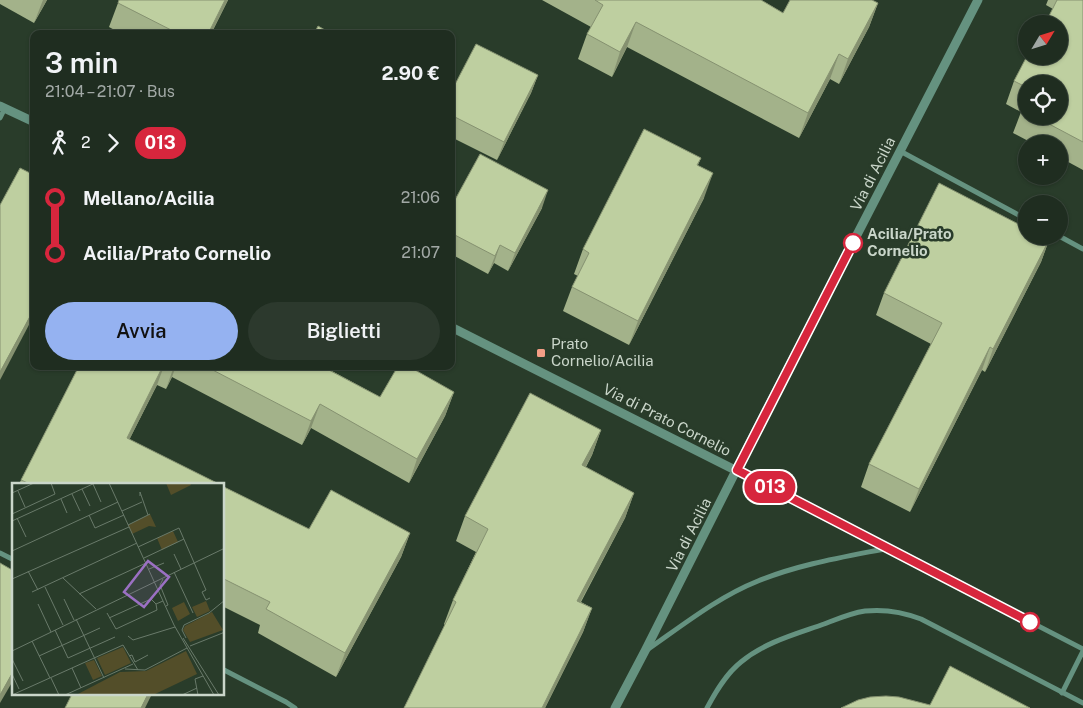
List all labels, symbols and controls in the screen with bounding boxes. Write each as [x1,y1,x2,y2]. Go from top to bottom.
north arrow [1018,15,1068,65]
map controls [1018,15,1068,245]
text: 3 min [45,46,118,79]
text: 2.90 € [381,62,440,84]
button: locate [1018,75,1068,125]
text: 21:04 – 21:07 · Bus [45,82,175,101]
icon: walk [45,129,73,157]
icon: forward [99,129,127,157]
text: 013 [145,132,176,153]
text: 2 [81,133,91,152]
street label: Via di Acilia [847,134,898,214]
button: + [1018,135,1068,185]
text: Mellano/Acilia [83,187,214,209]
text: 21:06 [401,188,440,207]
button: − [1018,195,1068,245]
place label: Acilia/Prato Cornelio [867,225,952,259]
marker: Acilia/Prato Cornelio [843,233,863,253]
text: Acilia/Prato Cornelio [83,242,271,264]
text: 21:07 [401,243,440,262]
button: Avvia [45,302,238,360]
button: Biglietti [248,302,440,360]
place label: Prato Cornelio/Acilia [551,335,654,369]
marker: Prato Cornelio/Acilia [535,347,547,359]
street label: Via di Prato Cornelio [600,380,734,459]
line badge: 013 [741,471,799,503]
text: 013 [754,476,786,497]
inset map [12,483,225,696]
street label: Via di Acilia [663,495,714,575]
unlabelled marker [1020,612,1040,632]

